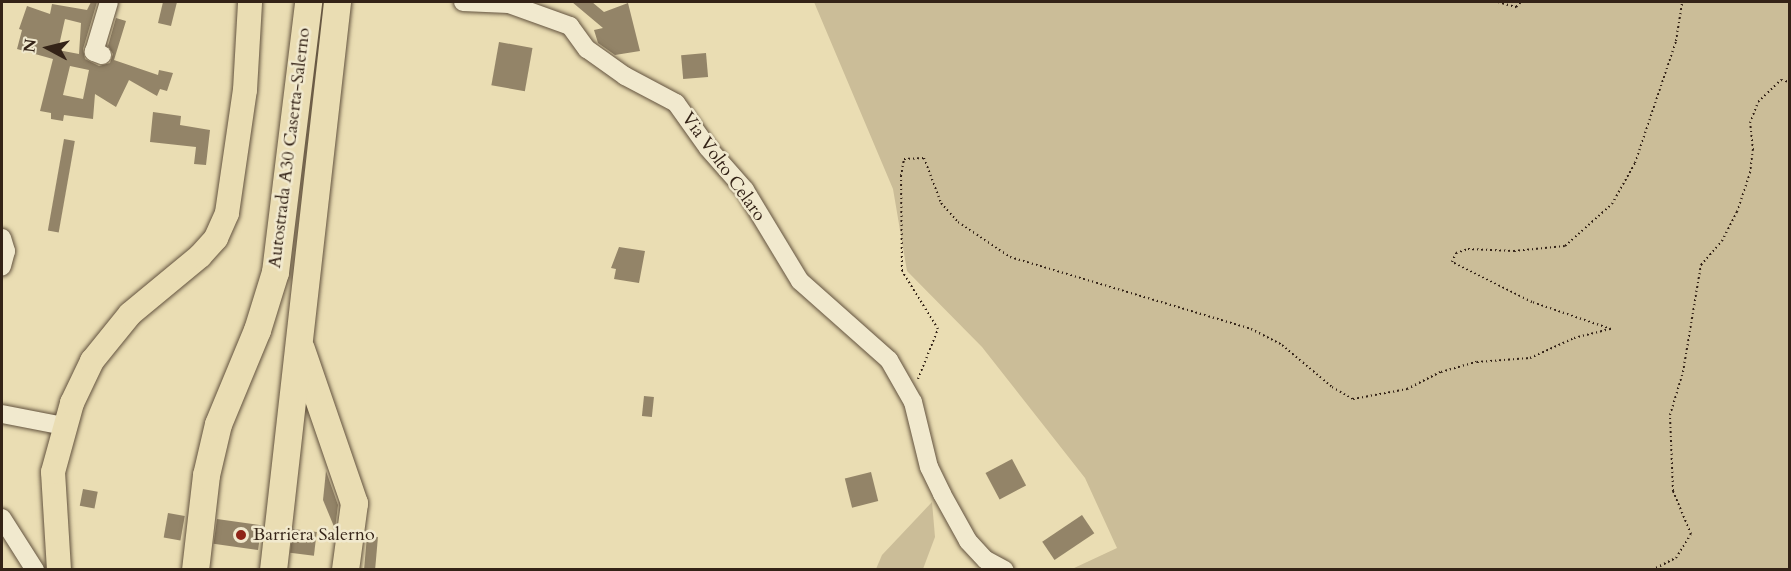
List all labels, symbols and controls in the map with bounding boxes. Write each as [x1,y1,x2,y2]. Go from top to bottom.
north arrow [18,18,78,78]
street label: Autostrada A30 Caserta-Salerno [265,26,315,270]
text: N [18,38,42,54]
street label: Via Volto Celaro [676,108,770,226]
place label: Barriera Salerno [253,524,375,546]
marker: Barriera Salerno [234,528,248,542]

